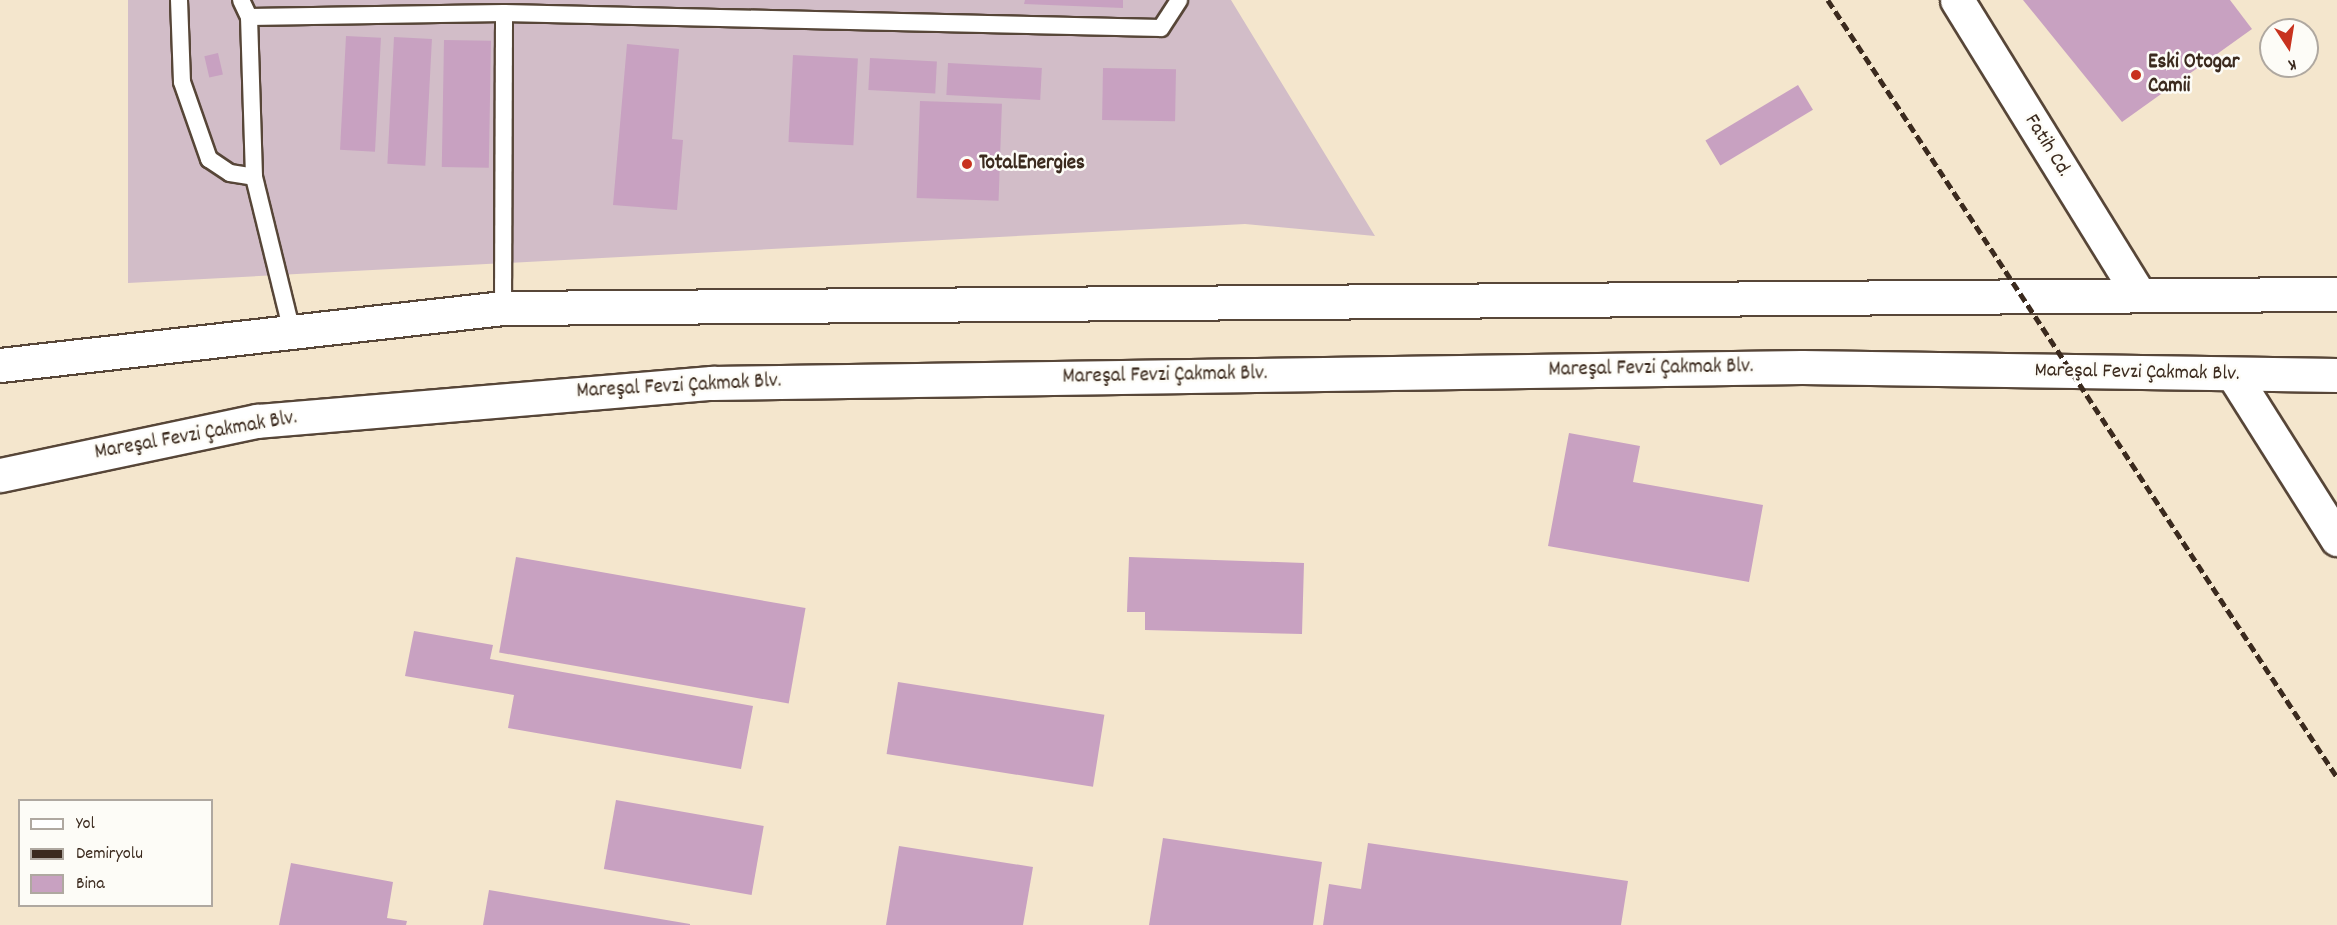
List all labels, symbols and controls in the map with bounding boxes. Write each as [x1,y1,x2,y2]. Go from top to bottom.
north arrow [2259,18,2319,78]
place label: Eski Otogar Camii [2148,50,2240,100]
text: K [2286,52,2298,76]
marker: Eski Otogar Camii [2129,68,2143,82]
street label: Fatih Cd. [2018,110,2076,182]
place label: TotalEnergies [979,151,1085,177]
marker: TotalEnergies [960,157,974,171]
street label: Mareşal Fevzi Çakmak Blv. [1548,355,1754,383]
street label: Mareşal Fevzi Çakmak Blv. [2034,359,2240,387]
street label: Mareşal Fevzi Çakmak Blv. [1062,362,1268,390]
street label: Mareşal Fevzi Çakmak Blv. [576,369,782,405]
street label: Mareşal Fevzi Çakmak Blv. [93,406,299,466]
legend [18,799,213,907]
text: Yol [76,812,95,837]
text: Demiryolu [76,842,143,867]
text: Bina [76,872,105,897]

